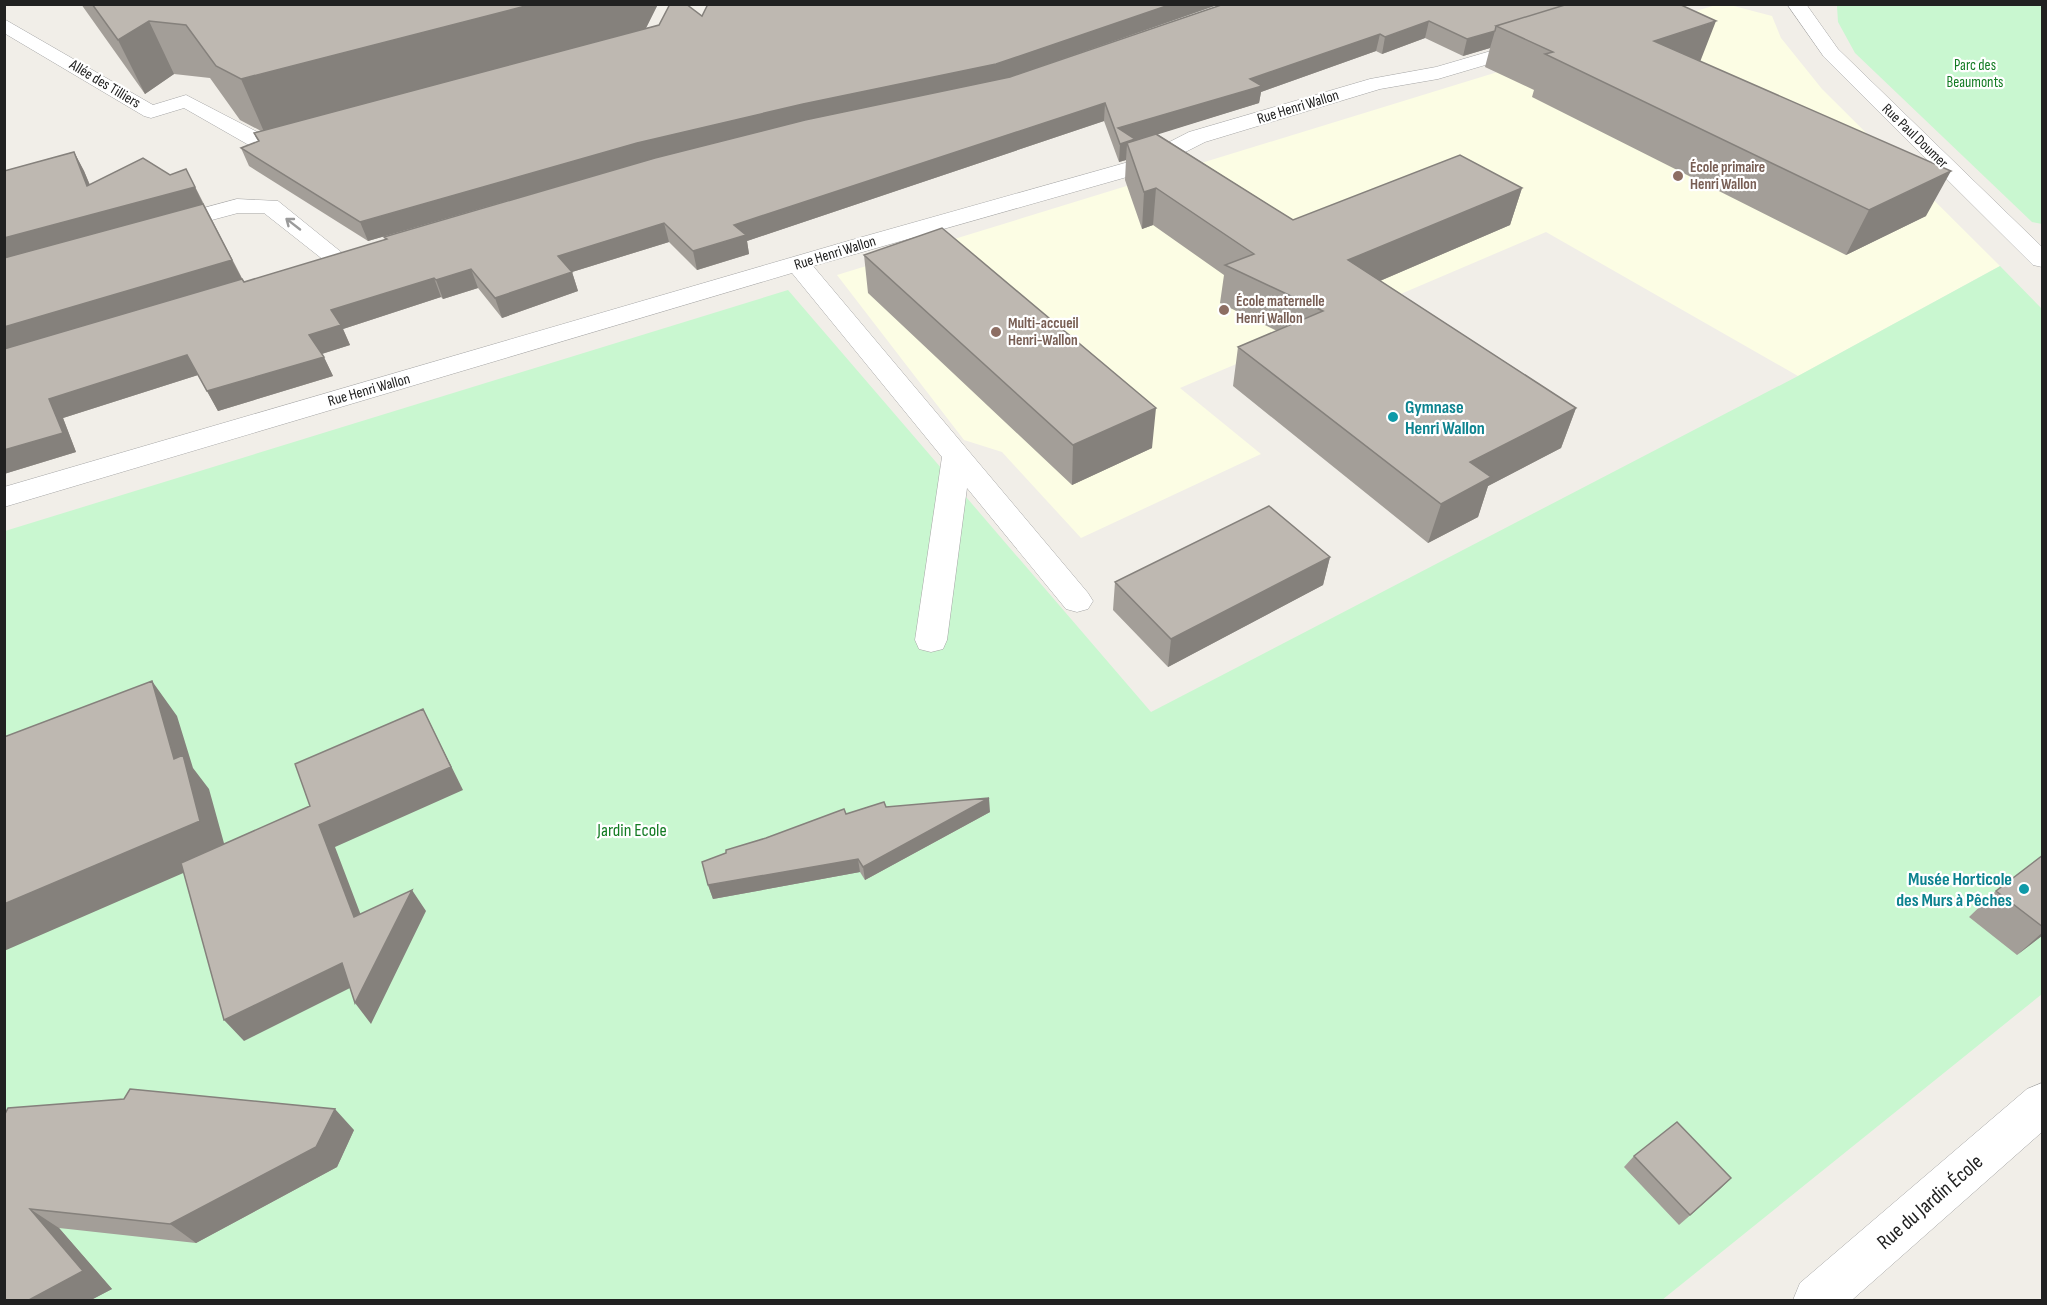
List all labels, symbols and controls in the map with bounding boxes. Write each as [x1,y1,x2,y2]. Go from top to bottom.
street label: Allée des Tilliers [65,55,144,113]
park label: Parc des Beaumonts [1947,56,2004,92]
street label: Rue Henri Wallon [1255,86,1341,128]
street label: Rue Paul Doumer [1878,100,1953,173]
place label: École primaire Henri Wallon [1690,158,1765,194]
marker: École primaire Henri Wallon [1671,169,1685,183]
one-way arrow [285,217,301,230]
street label: Rue Henri Wallon [792,232,878,274]
place label: École maternelle Henri Wallon [1236,292,1325,328]
marker: École maternelle Henri Wallon [1217,303,1231,317]
place label: Multi-accueil Henri-Wallon [1008,314,1079,350]
marker: Multi-accueil Henri-Wallon [989,325,1003,339]
street label: Rue Henri Wallon [326,369,412,411]
place label: Gymnase Henri Wallon [1405,397,1485,439]
marker: Gymnase Henri Wallon [1386,410,1400,424]
park label: Jardin Ecole [596,820,667,841]
place label: Musée Horticole des Murs à Pêches [1896,869,2012,911]
marker: Musée Horticole des Murs à Pêches [2017,882,2031,896]
street label: Rue du Jardin École [1872,1149,1988,1255]

